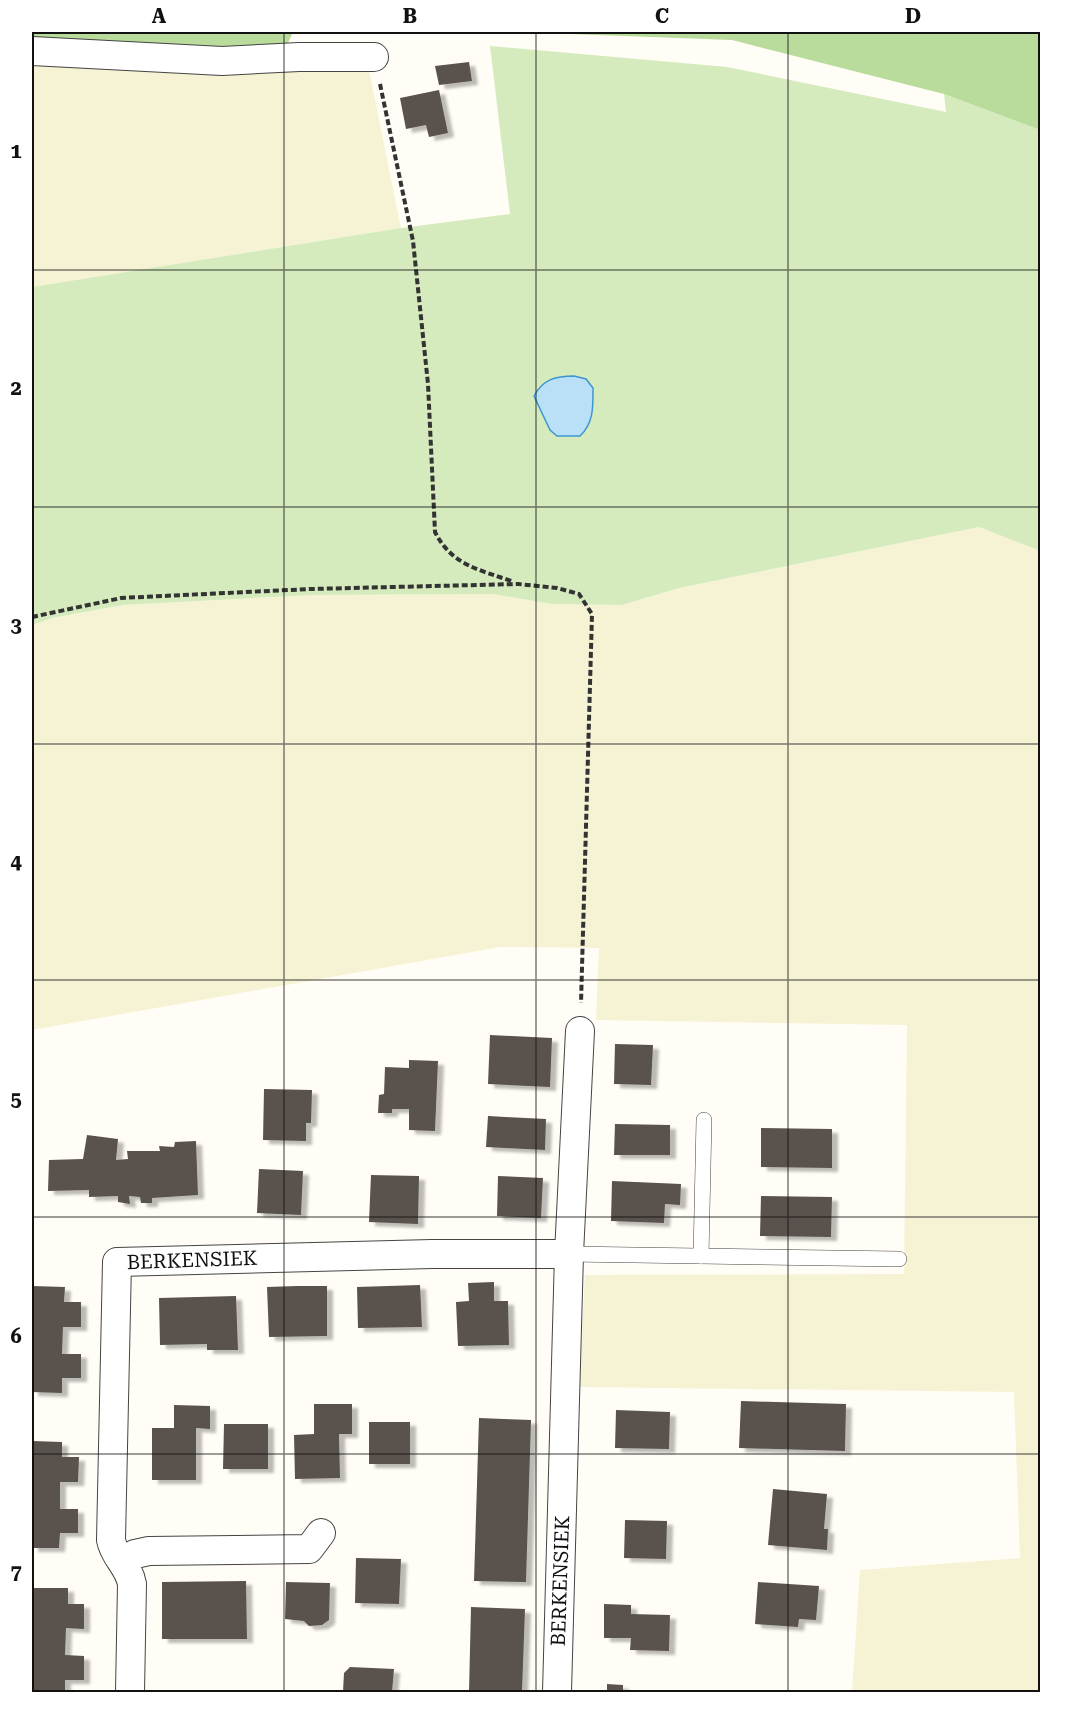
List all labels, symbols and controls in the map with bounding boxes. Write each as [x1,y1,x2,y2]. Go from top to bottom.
text: A [152,4,167,28]
text: B [403,4,417,28]
text: C [655,4,669,28]
text: D [905,4,921,28]
text: 1 [10,139,22,163]
text: 2 [10,376,22,400]
text: 3 [10,613,22,637]
text: 4 [10,850,22,874]
text: 5 [10,1087,22,1111]
street label: BERKENSIEK [126,1246,258,1274]
text: 6 [10,1324,22,1348]
street label: BERKENSIEK [546,1515,574,1647]
text: 7 [10,1560,22,1584]

